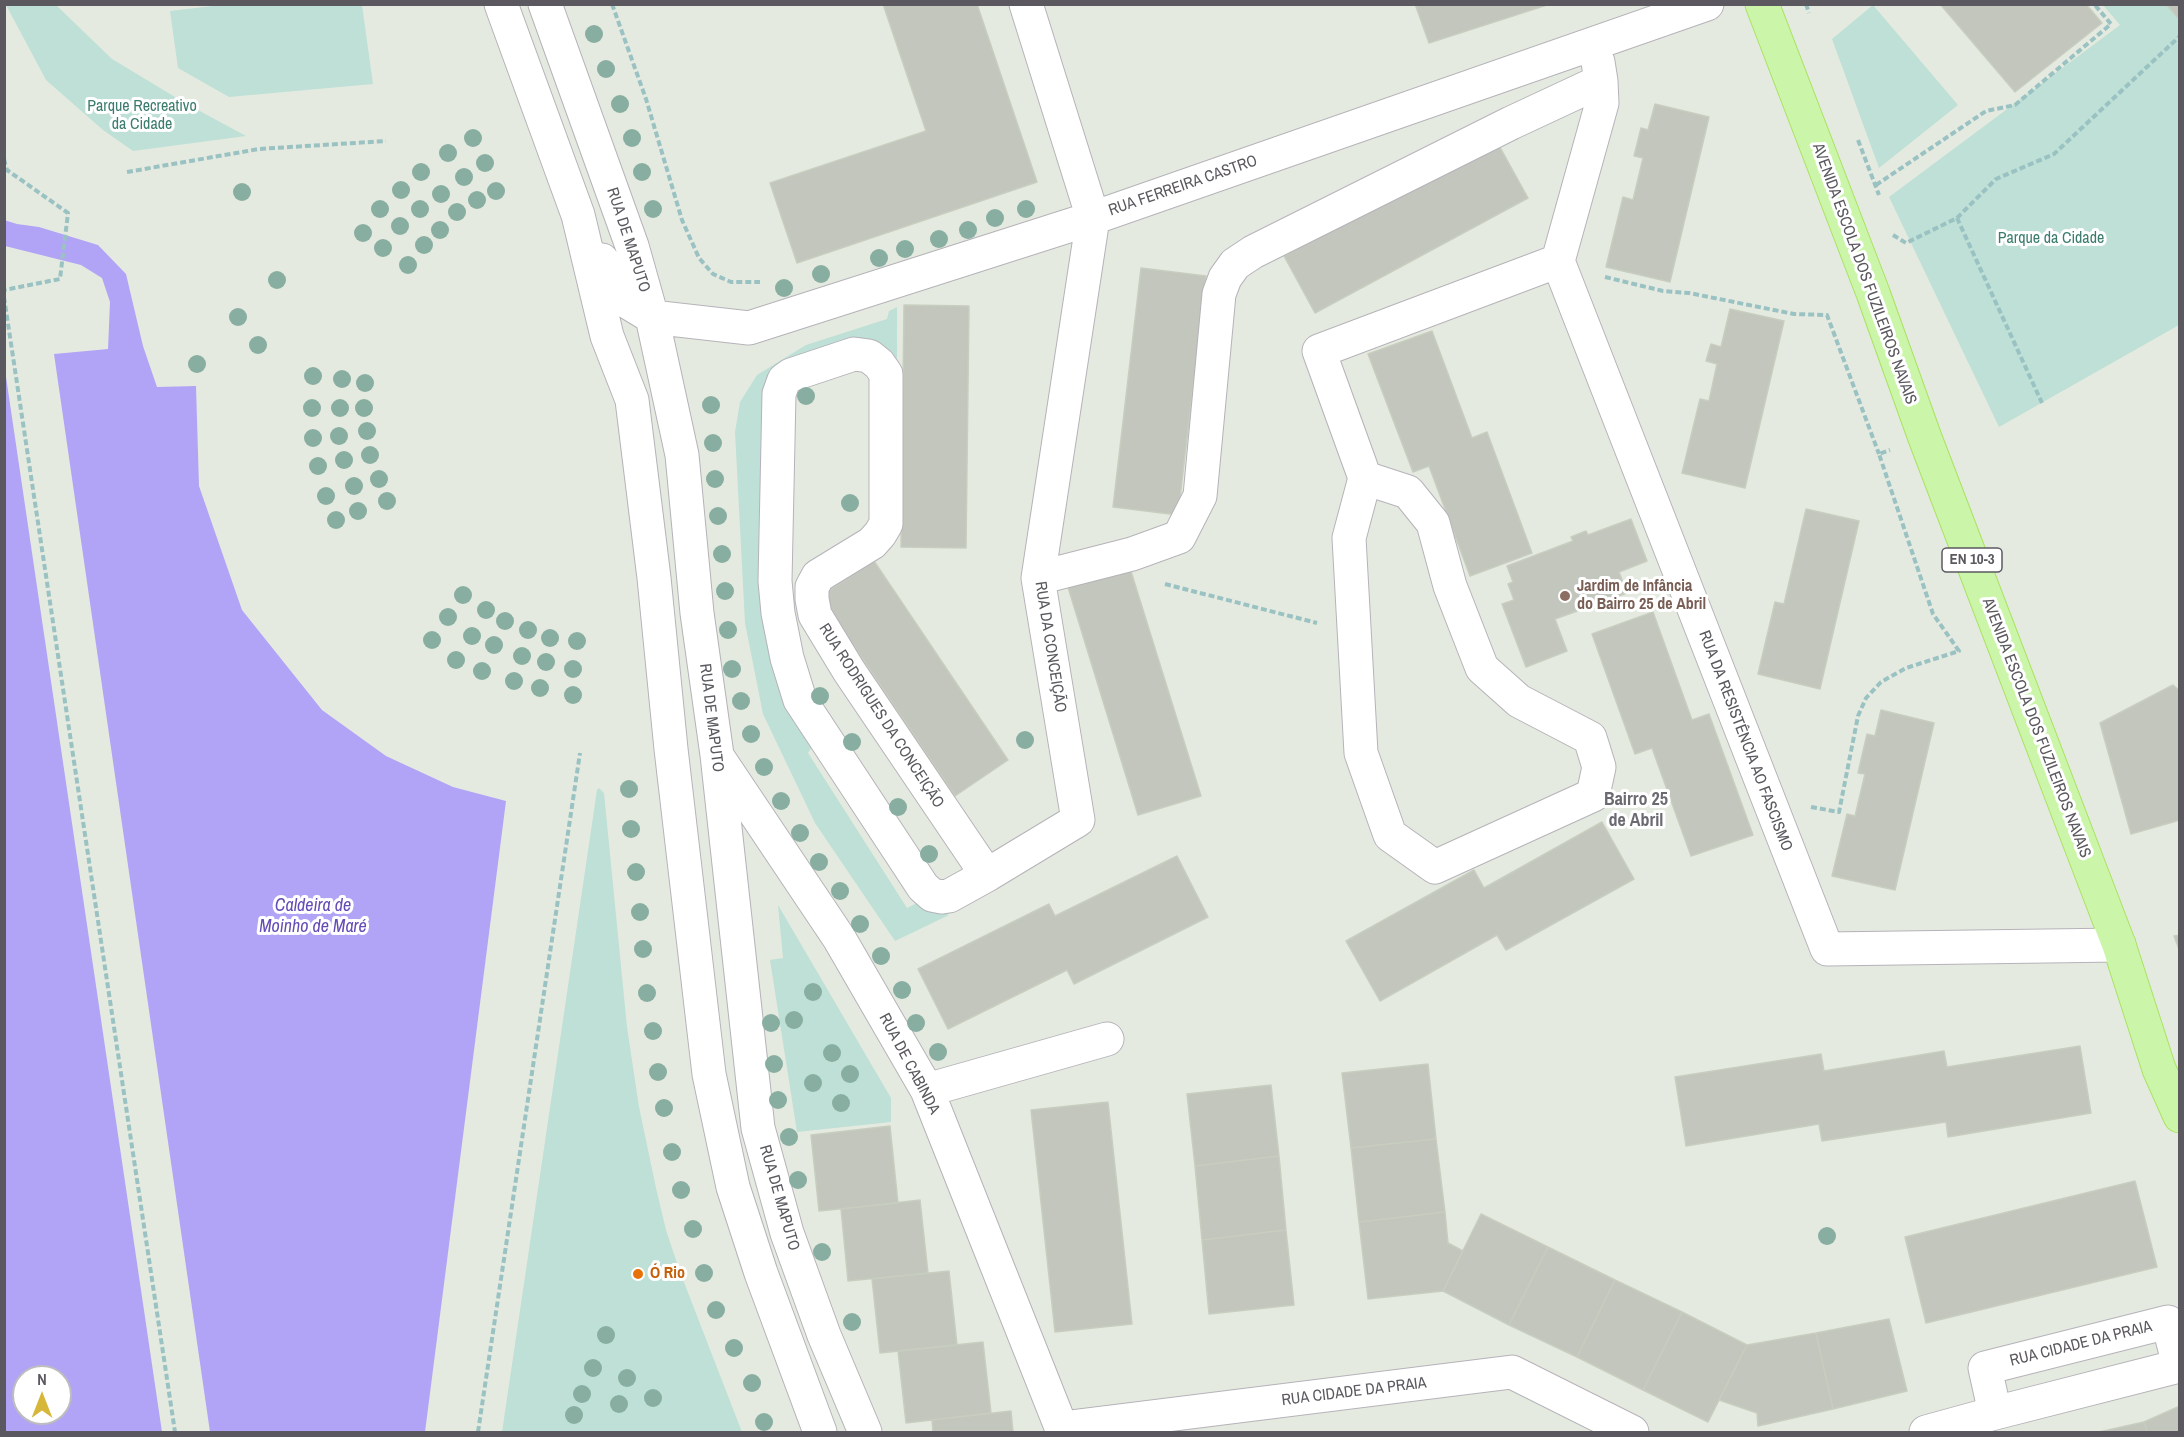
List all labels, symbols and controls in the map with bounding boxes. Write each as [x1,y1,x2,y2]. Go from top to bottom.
park label: Parque Recreativo da Cidade [87,97,197,135]
street label: AVENIDA ESCOLA DOS FUZILEIROS NAVAIS [1808,141,1920,407]
street label: RUA FERREIRA CASTRO [1106,152,1260,220]
street label: RUA DE MAPUTO [602,185,654,295]
park label: Parque da Cidade [1998,229,2104,249]
road number: EN 10-3 [1942,548,2002,572]
place label: Jardim de Infância do Bairro 25 de Abril [1577,577,1706,615]
street label: RUA DA CONCEIÇÃO [1030,580,1070,714]
marker: Jardim de Infância do Bairro 25 de Abril [1558,589,1572,603]
street label: AVENIDA ESCOLA DOS FUZILEIROS NAVAIS [1978,596,2094,860]
street label: RUA RODRIGUES DA CONCEIÇÃO [814,620,948,812]
street label: RUA DA RESISTÊNCIA AO FASCISMO [1694,628,1796,854]
street label: RUA DE MAPUTO [695,663,727,773]
district label: Bairro 25 de Abril [1604,789,1668,832]
water label: Caldeira de Moinho de Maré [259,895,367,938]
street label: RUA DE CABINDA [874,1010,944,1118]
street label: RUA DE MAPUTO [755,1143,803,1253]
place label: Ó Rio [650,1264,685,1284]
marker: Ó Rio [631,1267,645,1281]
street label: RUA CIDADE DA PRAIA [2008,1317,2154,1371]
north arrow [12,1365,72,1425]
text: N [37,1368,47,1390]
street label: RUA CIDADE DA PRAIA [1280,1374,1428,1410]

